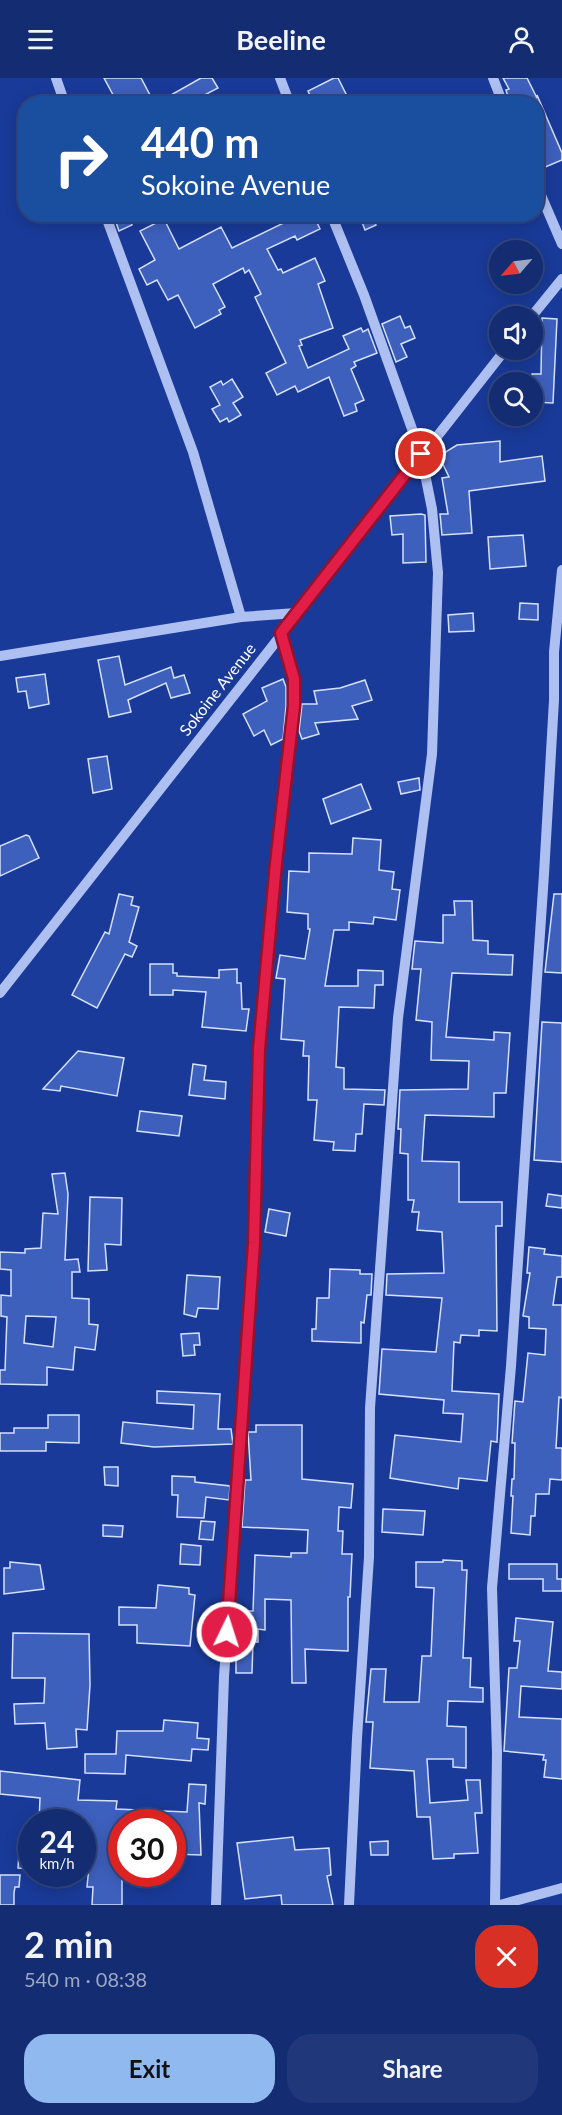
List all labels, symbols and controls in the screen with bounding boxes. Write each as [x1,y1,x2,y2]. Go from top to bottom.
icon: menu [24,23,57,56]
text: Beeline [236,23,326,56]
icon: person [505,23,538,56]
text: 440 m [141,117,259,167]
icon: right [42,120,120,198]
text: Sokoine Avenue [141,168,330,201]
north arrow [489,240,543,294]
map controls [489,240,543,426]
button: sound [489,306,543,360]
button: search [489,372,543,426]
pin [395,428,446,479]
icon: arrive [404,437,437,470]
street label: Sokoine Avenue [175,639,259,739]
position arrow [195,1600,259,1664]
speed limit sign: 30 [108,1809,186,1887]
text: 24 [40,1823,74,1859]
text: km/h [39,1854,75,1872]
text: 2 min [24,1922,113,1966]
button: close [475,1925,538,1988]
text: 540 m · 08:38 [24,1967,147,1991]
button: Exit [24,2034,275,2103]
button: Share [287,2034,538,2103]

